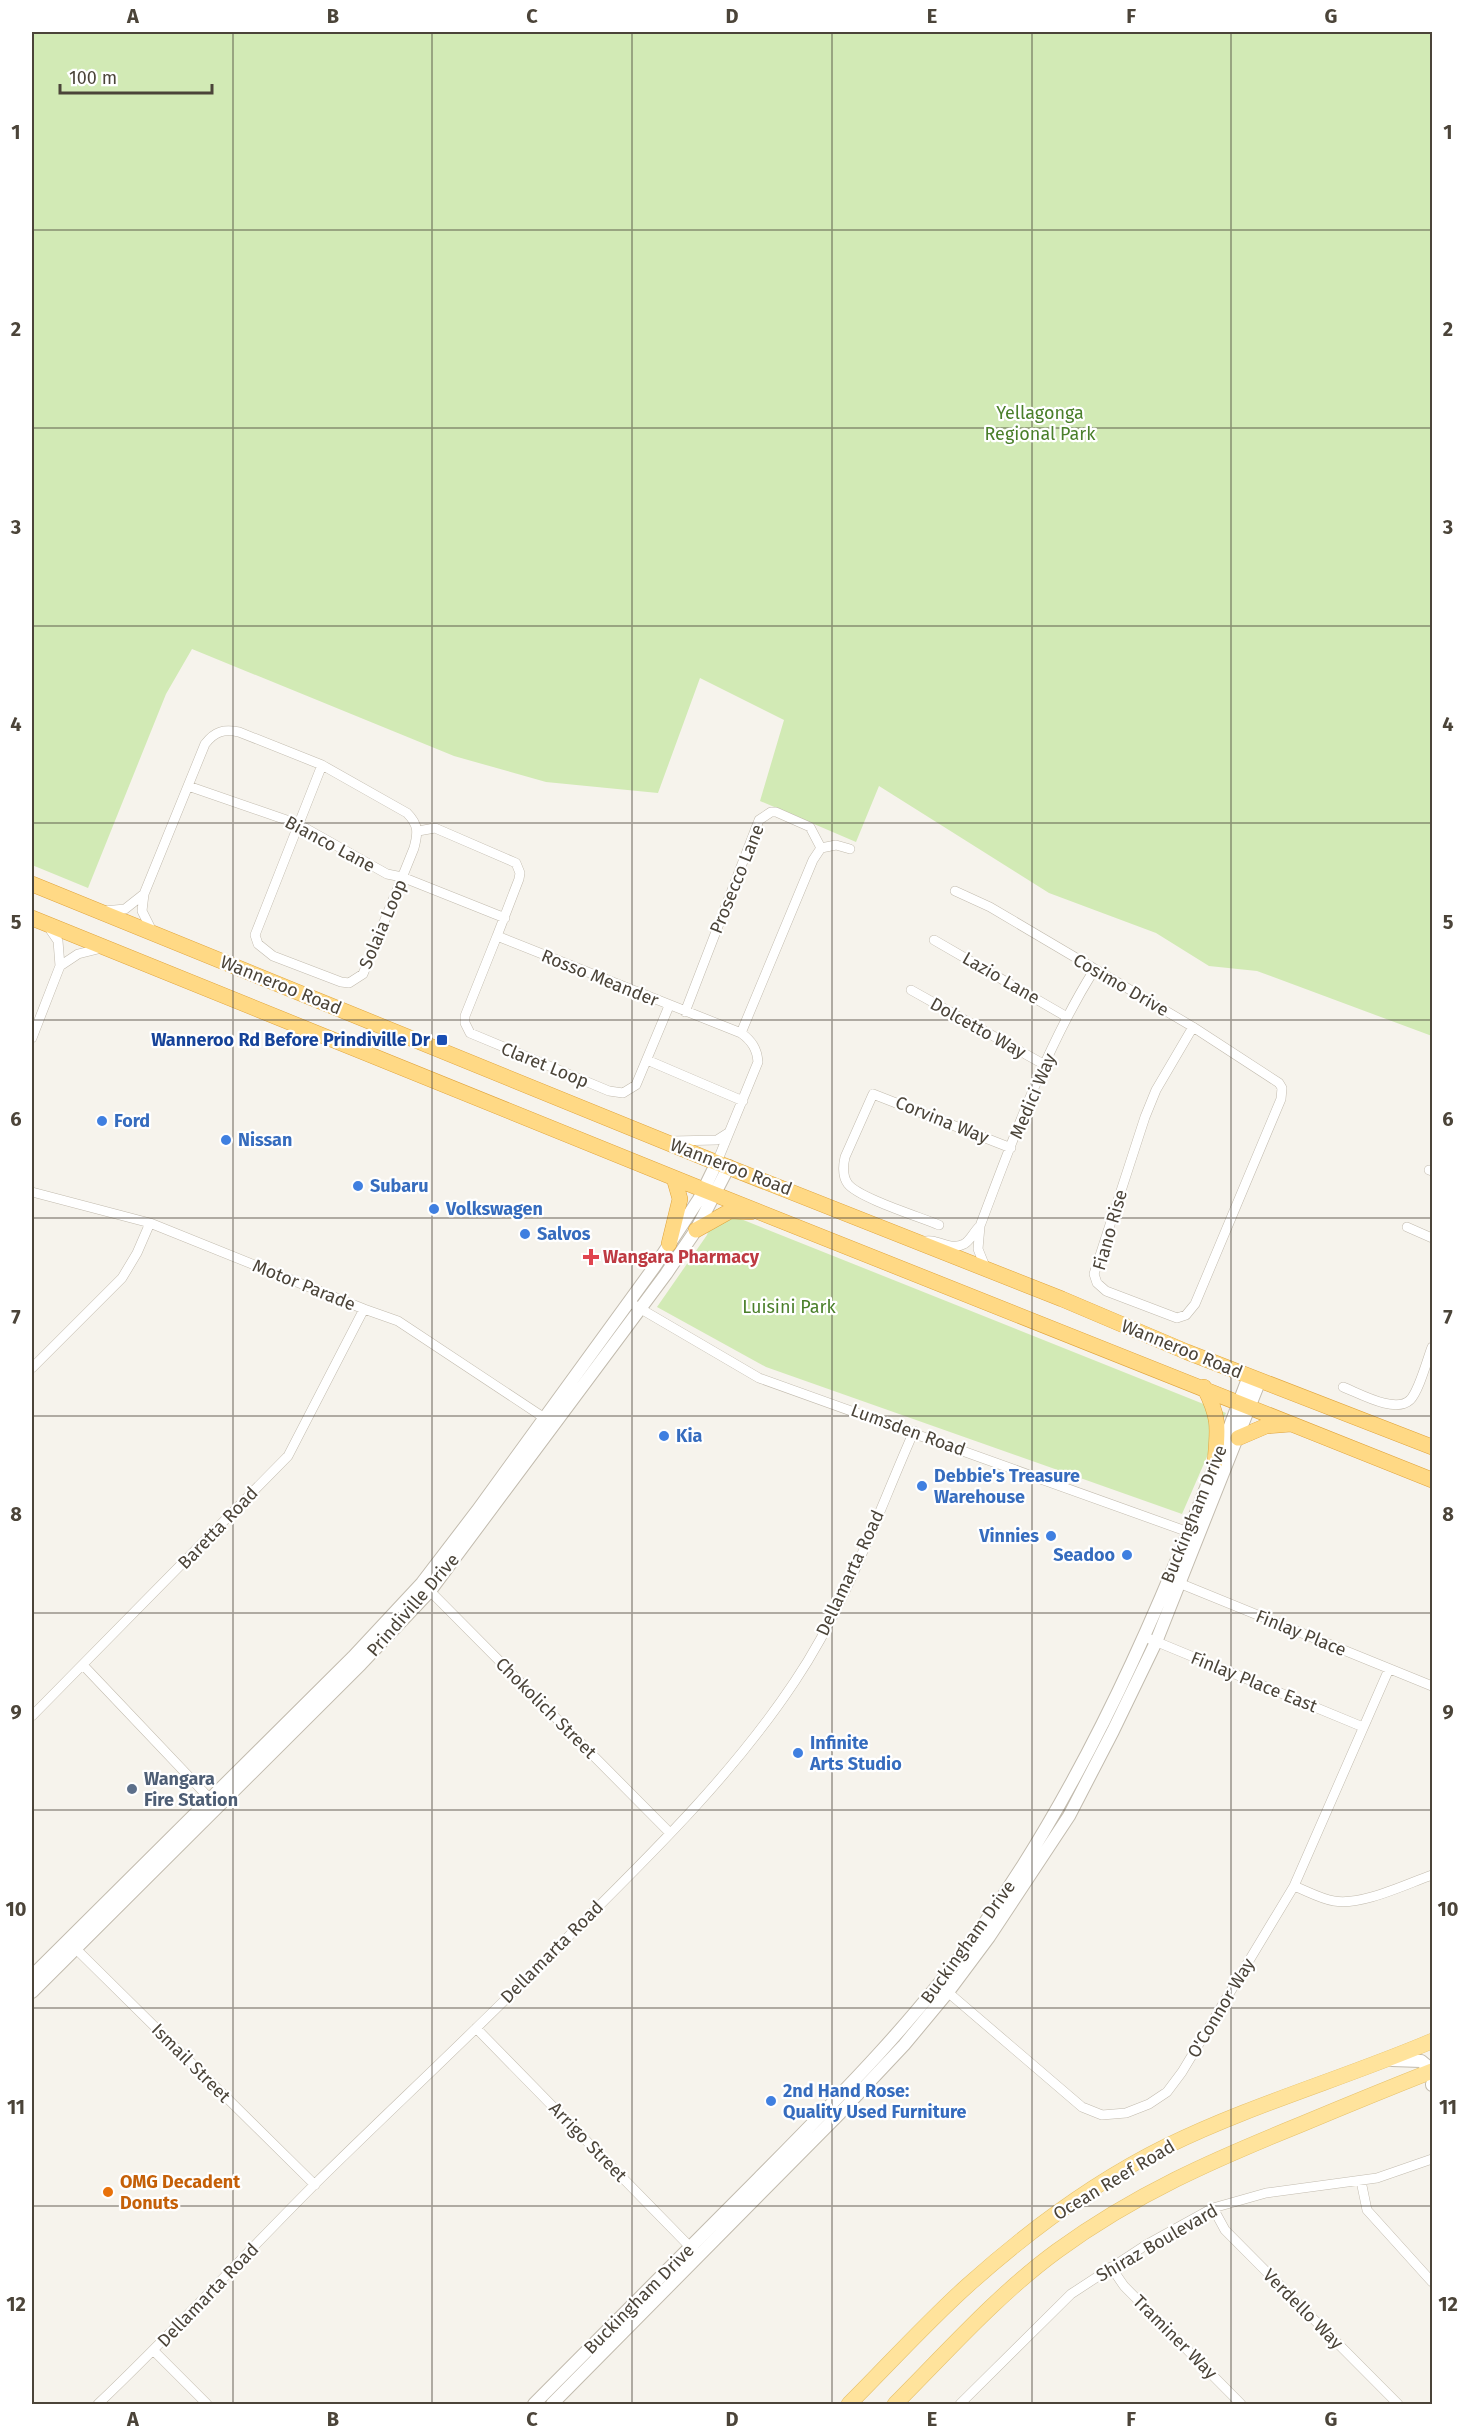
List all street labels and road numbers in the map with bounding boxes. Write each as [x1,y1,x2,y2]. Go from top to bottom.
street label: Bianco Lane [281,811,379,877]
street label: Prosecco Lane [705,821,769,937]
street label: Solaia Loop [354,876,412,972]
street label: Rosso Meander [538,944,662,1012]
street label: Lazio Lane [958,947,1044,1009]
street label: Cosimo Drive [1069,949,1173,1021]
street label: Wanneroo Road [217,951,345,1019]
street label: Dolcetto Way [926,993,1030,1063]
street label: Claret Loop [498,1037,592,1093]
street label: Medici Way [1005,1050,1061,1142]
street label: Corvina Way [892,1091,992,1149]
street label: Wanneroo Road [667,1134,795,1200]
street label: Fiano Rise [1088,1187,1132,1273]
street label: Motor Parade [249,1254,359,1316]
street label: Wanneroo Road [1118,1315,1246,1383]
street label: Lumsden Road [848,1399,968,1461]
street label: Buckingham Drive [1156,1442,1232,1586]
street label: Baretta Road [173,1482,263,1574]
street label: Dellamarta Road [811,1507,889,1639]
street label: Prindiville Drive [362,1549,464,1661]
street label: Finlay Place [1253,1605,1349,1661]
street label: Finlay Place East [1188,1647,1321,1718]
street label: Chokolich Street [491,1653,601,1763]
street label: Buckingham Drive [916,1876,1020,2008]
street label: Dellamarta Road [496,1896,608,2008]
street label: O'Connor Way [1183,1954,1260,2062]
street label: Ismail Street [147,2019,236,2108]
street label: Arrigo Street [544,2097,632,2187]
street label: Ocean Reef Road [1049,2135,1179,2225]
street label: Shiraz Boulevard [1092,2199,1222,2287]
street label: Dellamarta Road [153,2238,263,2352]
street label: Buckingham Drive [579,2239,699,2359]
street label: Verdello Way [1258,2264,1348,2354]
street label: Traminer Way [1128,2290,1222,2384]

